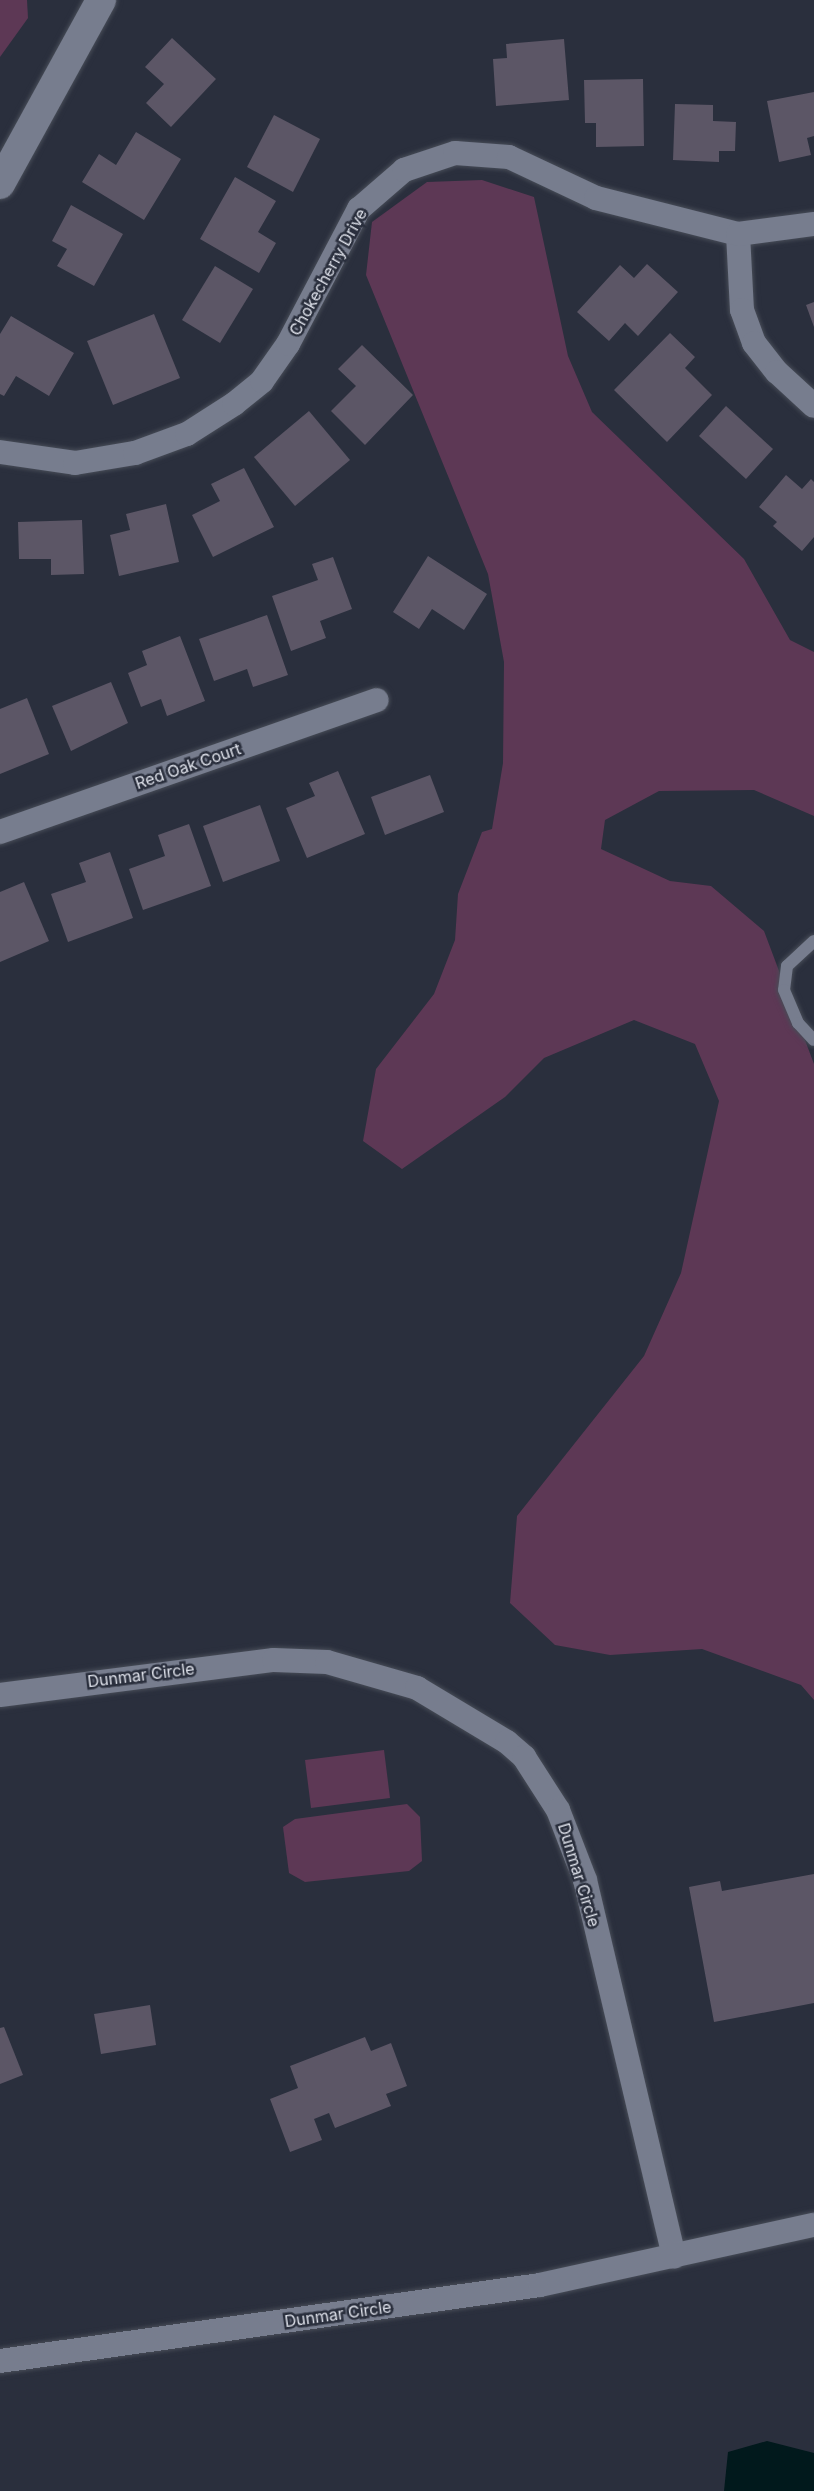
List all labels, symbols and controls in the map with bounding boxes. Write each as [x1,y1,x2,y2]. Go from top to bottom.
street label: Chokecherry Drive [285,205,371,339]
street label: Red Oak Court [133,739,243,793]
street label: Dunmar Circle [86,1659,196,1691]
street label: Dunmar Circle [554,1821,604,1929]
street label: Dunmar Circle [283,2297,393,2331]

